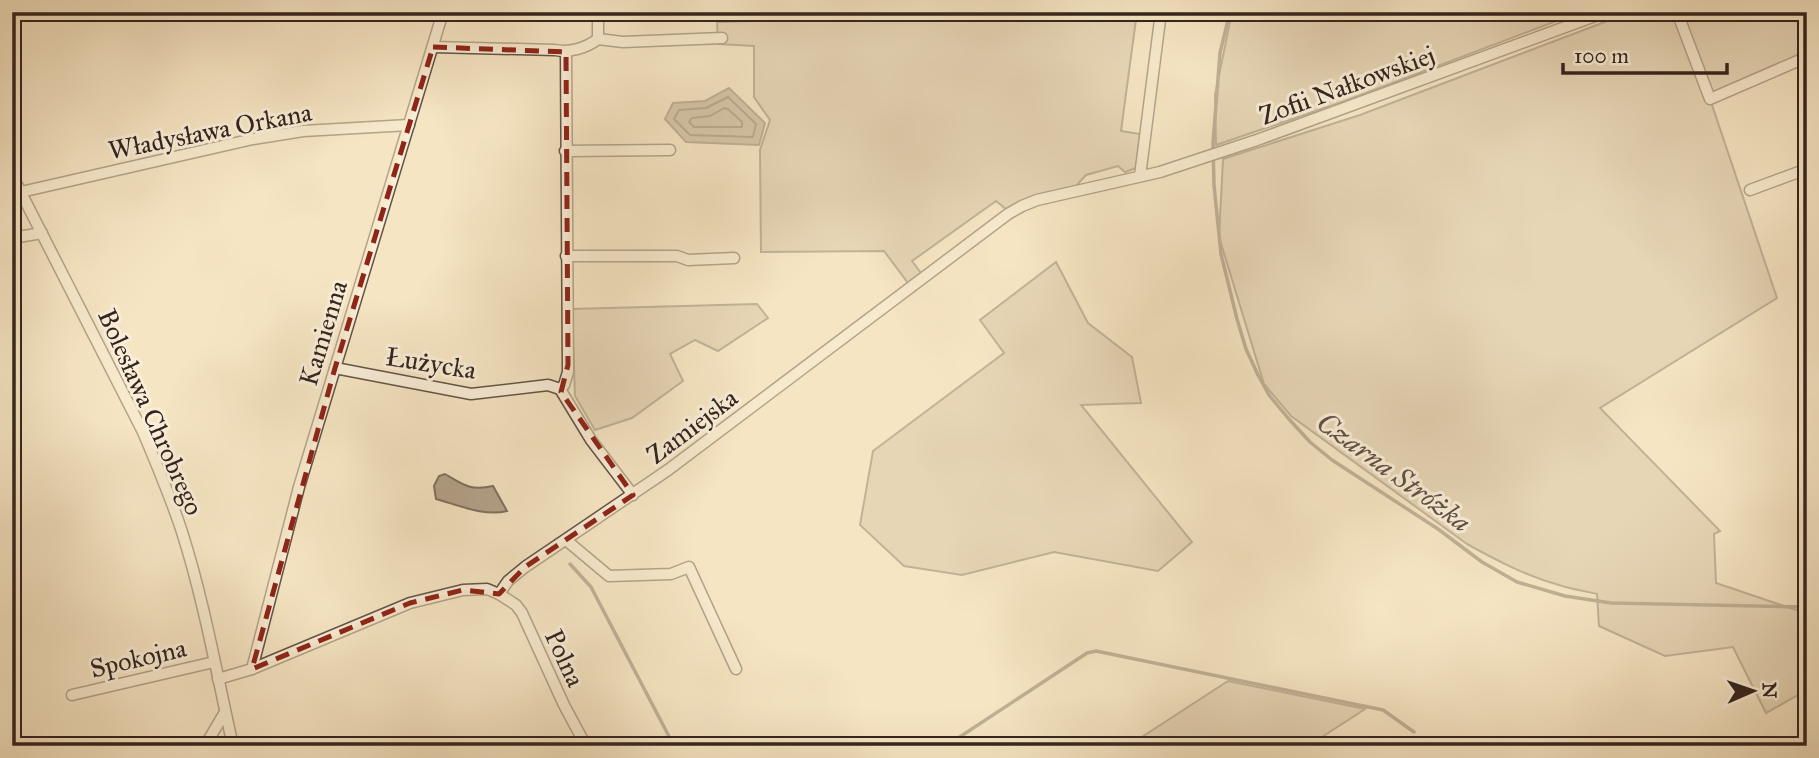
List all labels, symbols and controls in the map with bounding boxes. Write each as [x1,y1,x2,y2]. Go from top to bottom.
scale bar [1563,32,1728,76]
street label: Zofii Nałkowskiej [1255,38,1439,132]
text: 100 m [1574,43,1629,69]
street label: Władysława Orkana [106,96,314,166]
street label: Kamienna [292,277,354,389]
street label: Bolesława Chrobrego [91,304,211,520]
street label: Łużycka [384,340,478,386]
street label: Zamiejska [640,381,744,471]
water label: Czarna Stróżka [1310,404,1478,540]
street label: Polna [538,624,592,692]
street label: Spokojna [87,631,189,685]
north arrow [1717,656,1787,726]
text: N [1758,682,1781,699]

